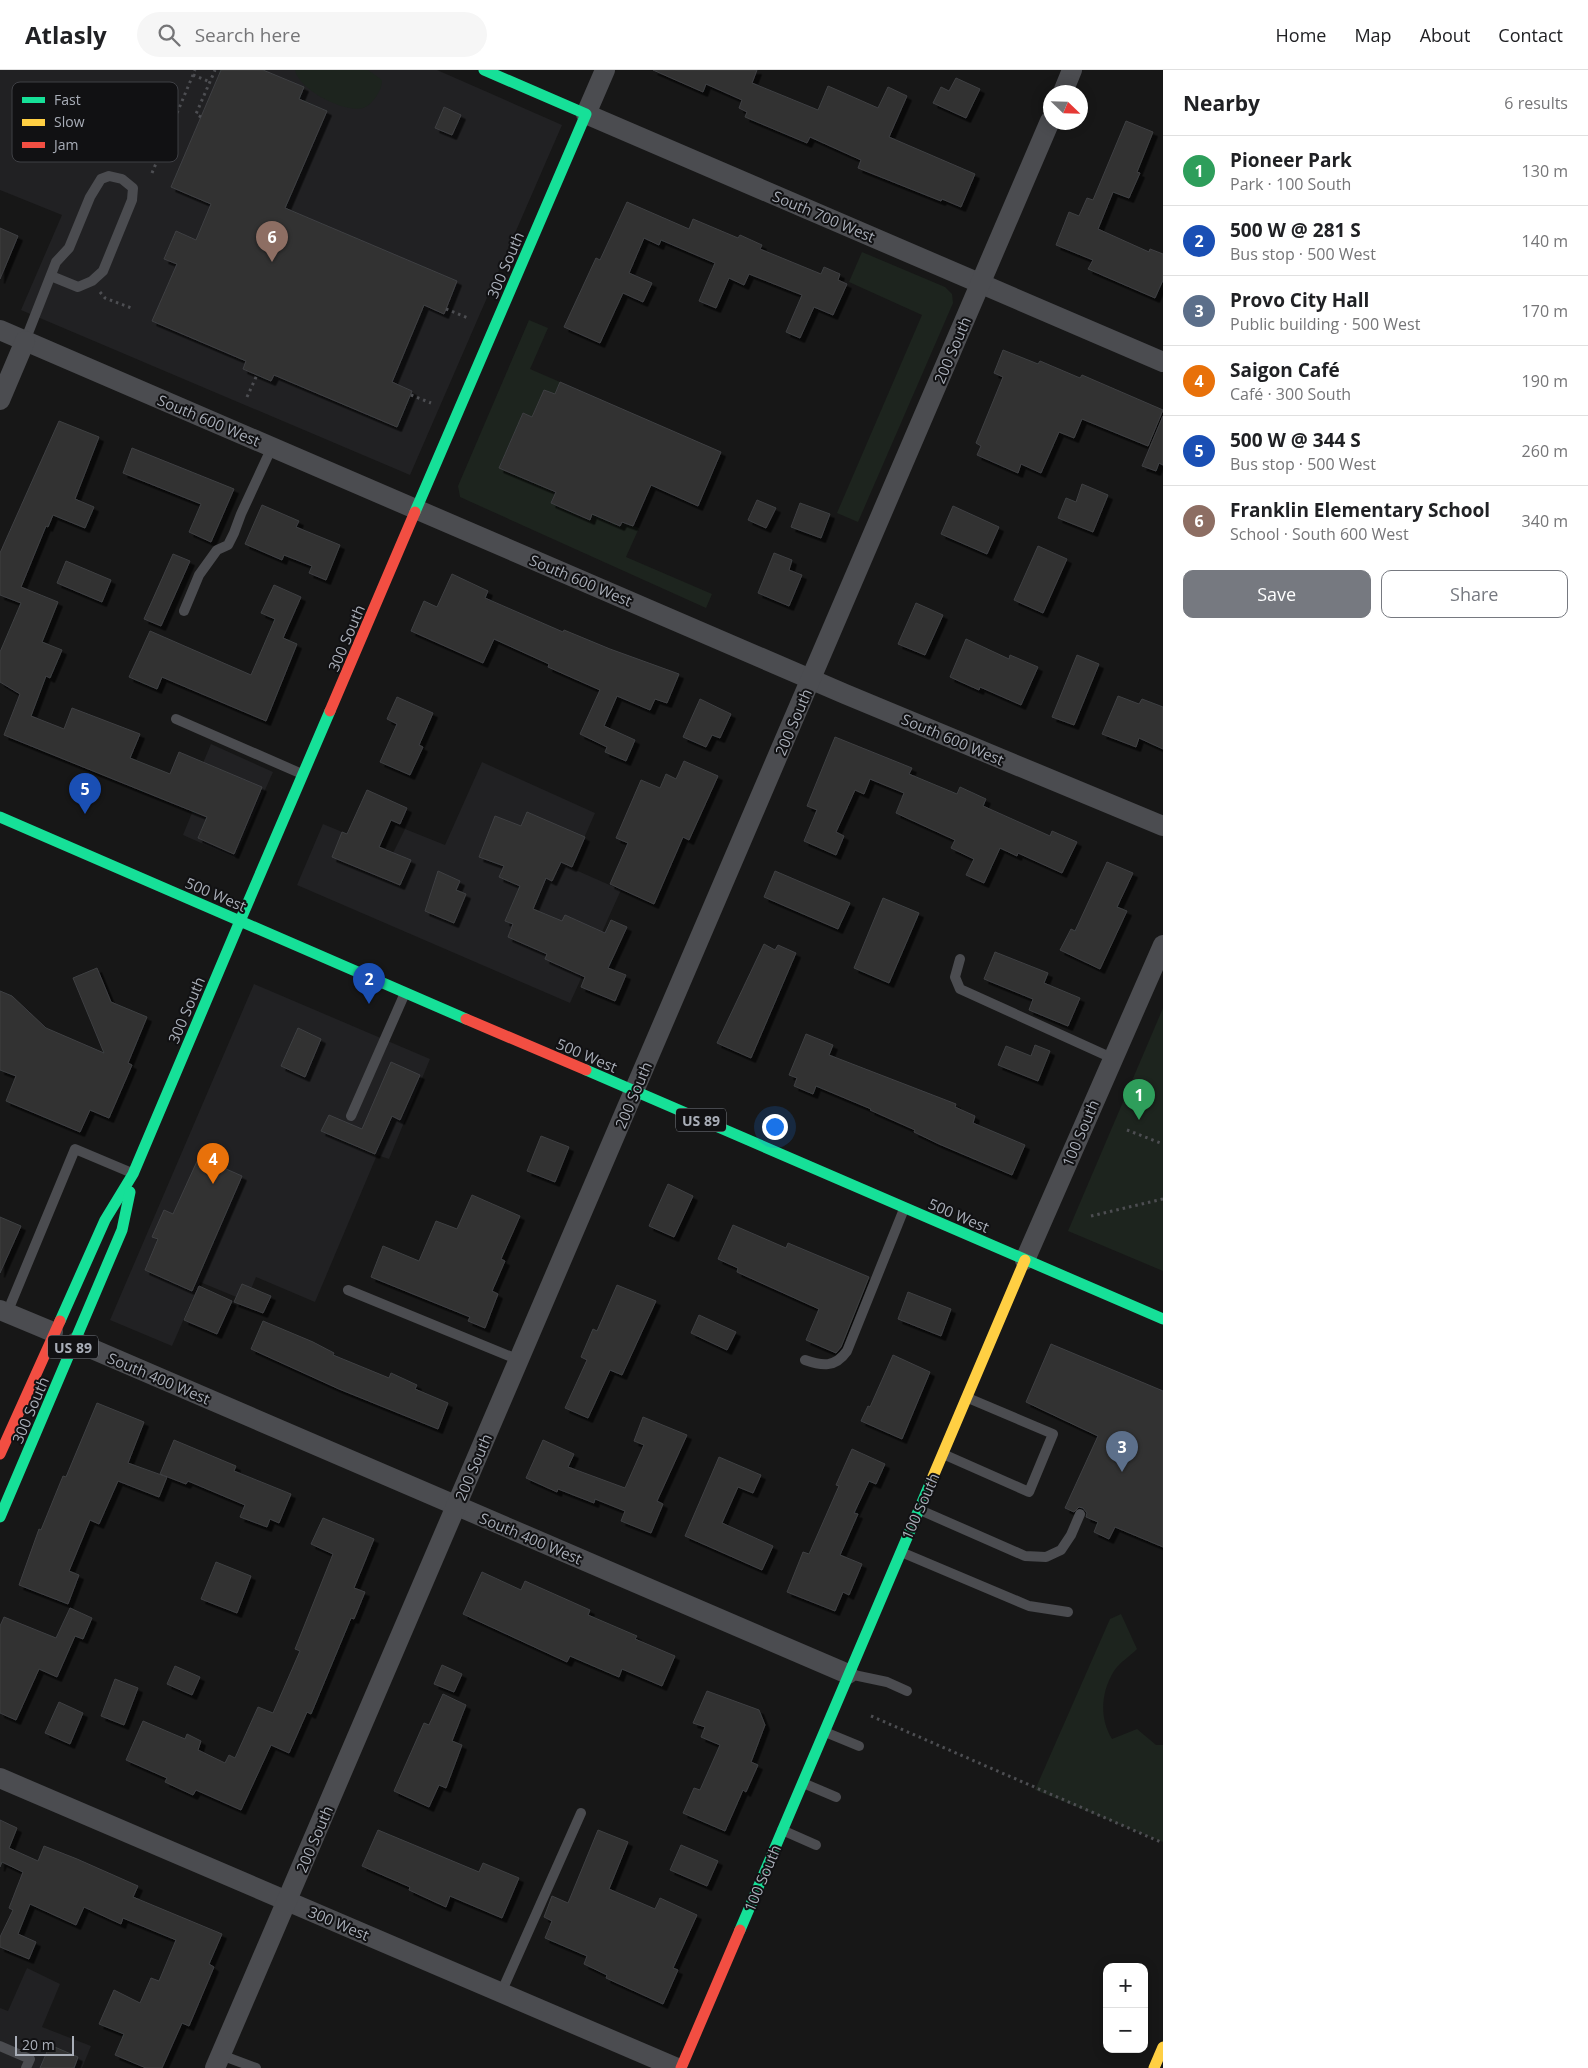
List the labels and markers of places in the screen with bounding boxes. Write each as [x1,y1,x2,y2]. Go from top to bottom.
pin: 6 [256,221,288,262]
pin: 5 [69,773,101,814]
pin: 2 [353,963,385,1004]
pin: 1 [1123,1079,1155,1120]
pin: 4 [197,1143,229,1184]
pin: 3 [1106,1431,1138,1472]

